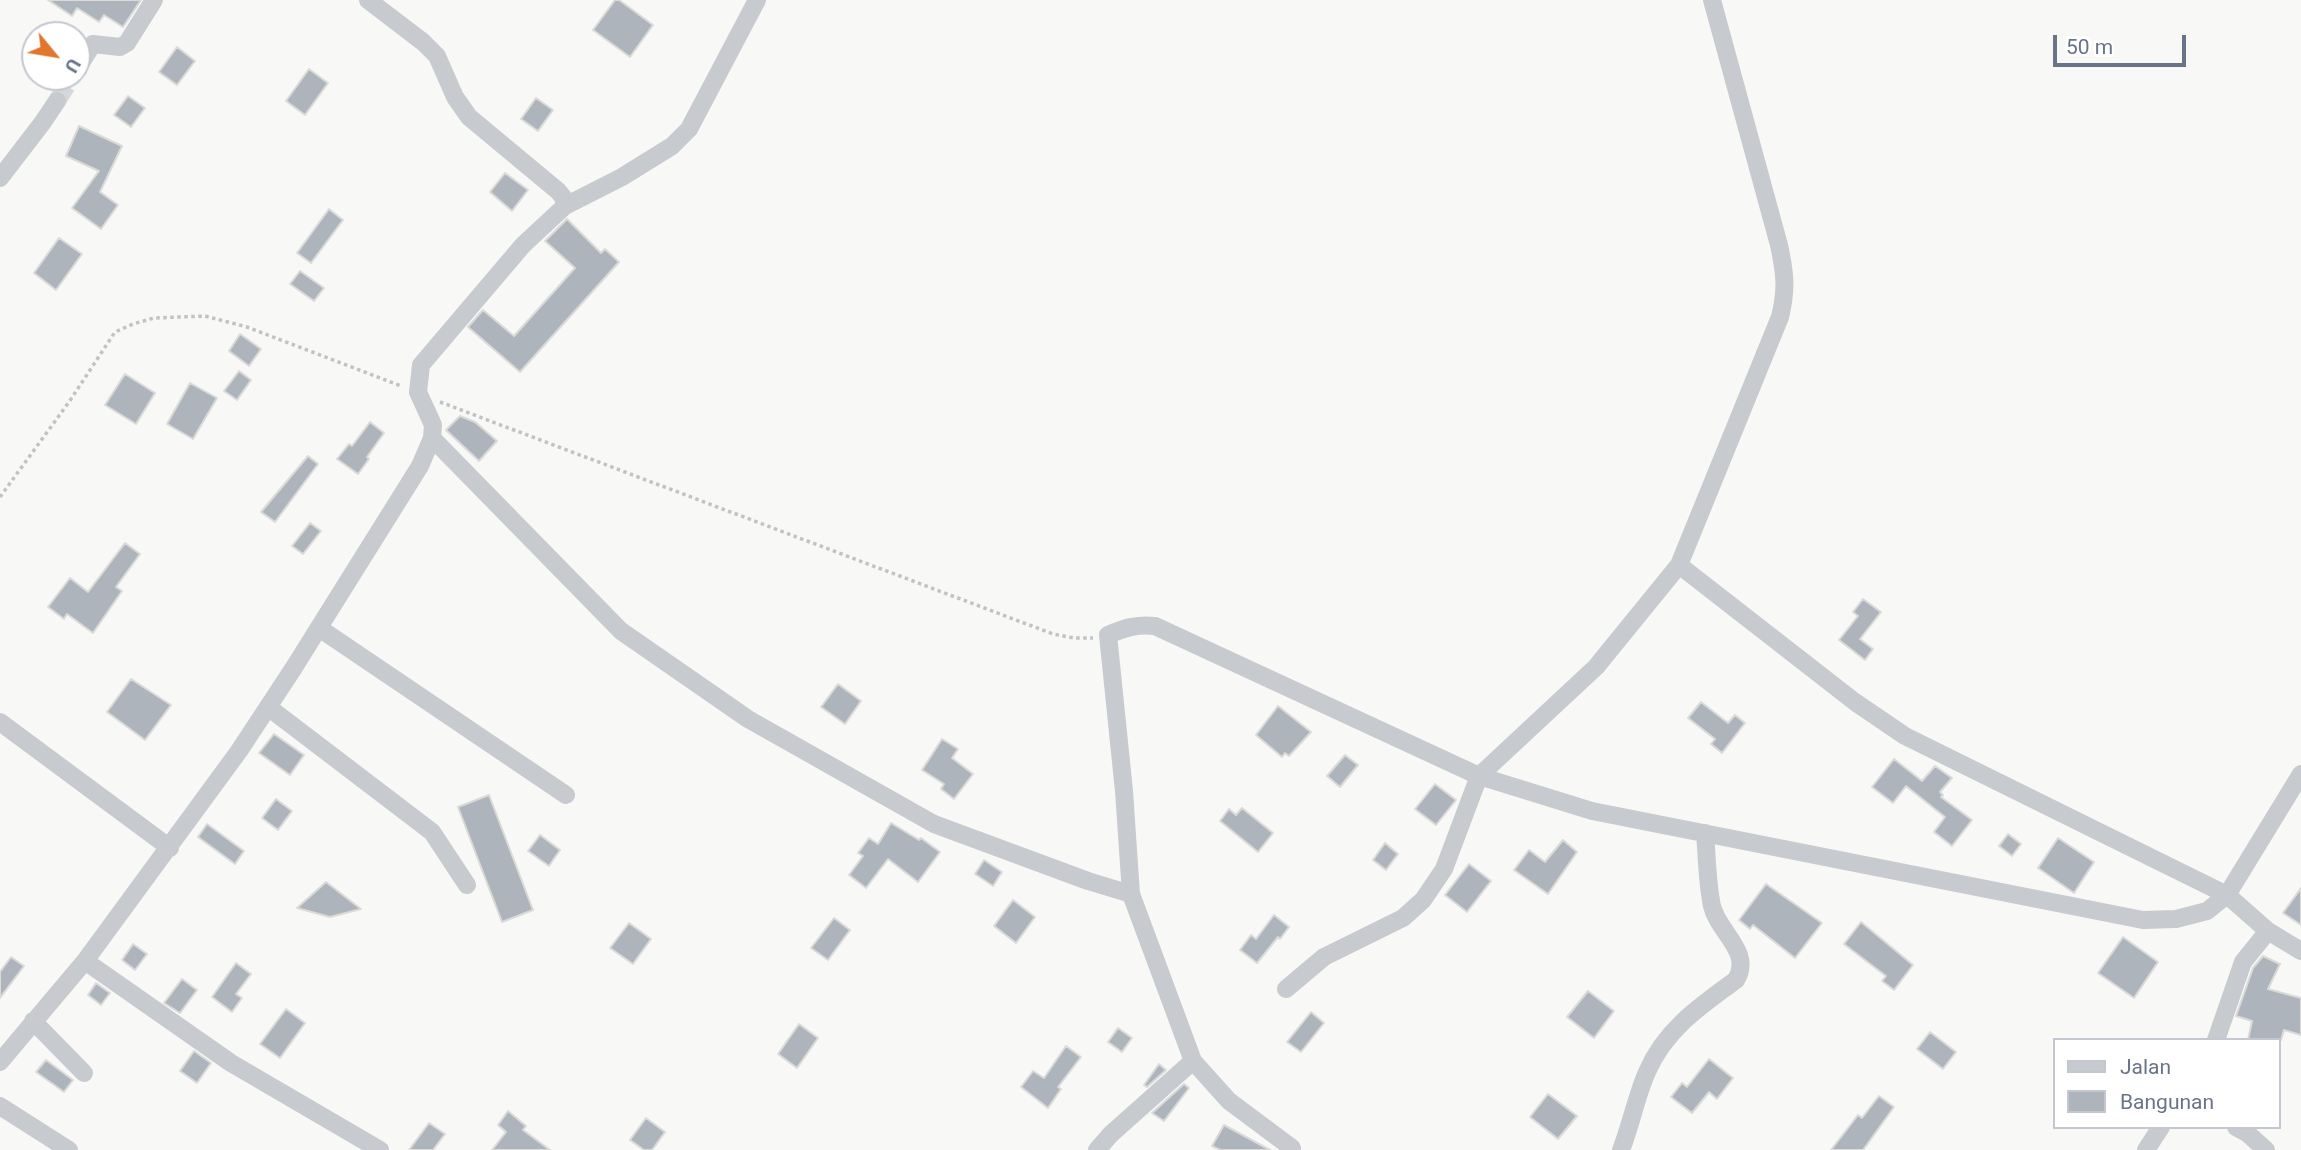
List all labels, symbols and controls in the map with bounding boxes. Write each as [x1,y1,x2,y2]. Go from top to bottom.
north arrow [21,21,91,91]
scale bar [2056,21,2189,65]
text: 50 m [2066,35,2113,59]
text: U [60,55,86,77]
legend [2052,1038,2280,1129]
text: Jalan [2120,1055,2171,1079]
text: Bangunan [2120,1090,2214,1114]

